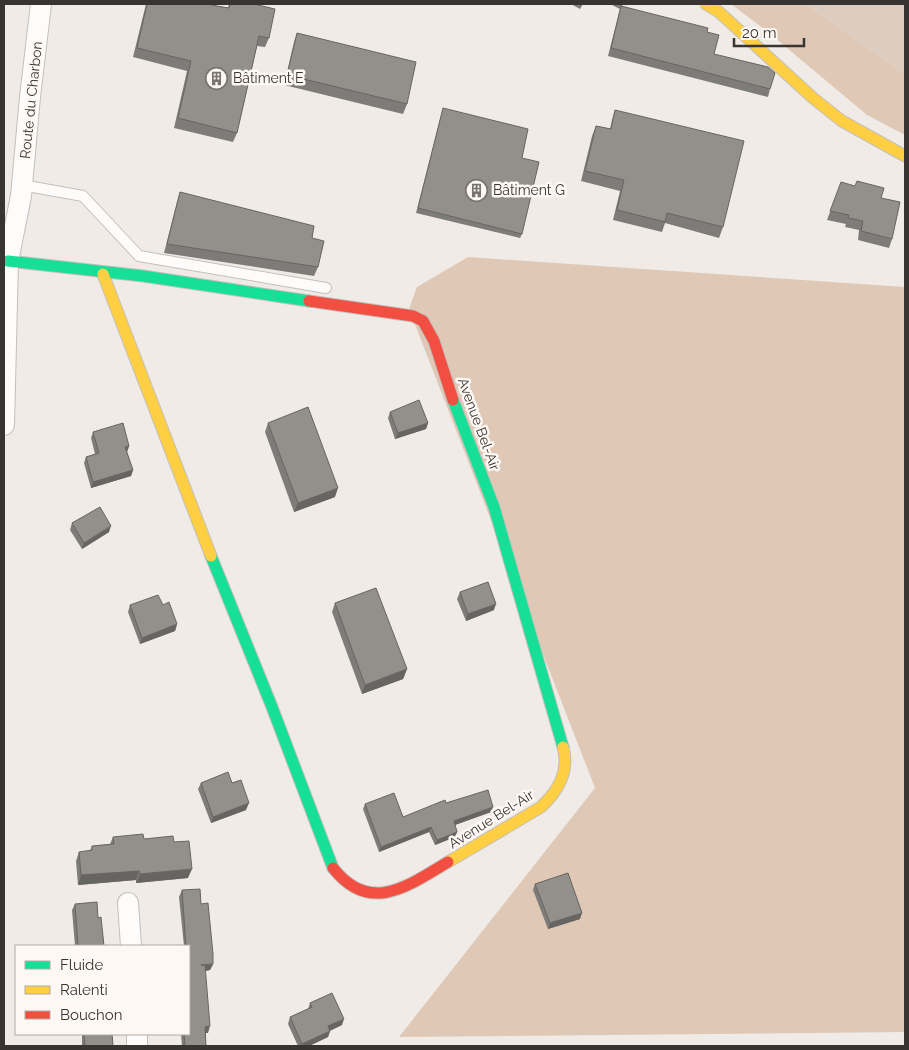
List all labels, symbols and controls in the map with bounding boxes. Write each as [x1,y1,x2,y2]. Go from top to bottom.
scale bar [734,15,804,47]
text: 20 m [742,24,777,42]
street label: Route du Charbon [17,41,45,159]
building icon: Bâtiment E [205,66,229,90]
place label: Bâtiment E [233,70,304,86]
building icon: Bâtiment G [465,178,489,202]
place label: Bâtiment G [493,182,565,198]
street label: Avenue Bel-Air [455,376,503,472]
street label: Avenue Bel-Air [446,786,536,852]
legend [15,945,190,1035]
text: Fluide [60,956,103,974]
text: Ralenti [60,981,108,999]
text: Bouchon [60,1006,122,1024]

